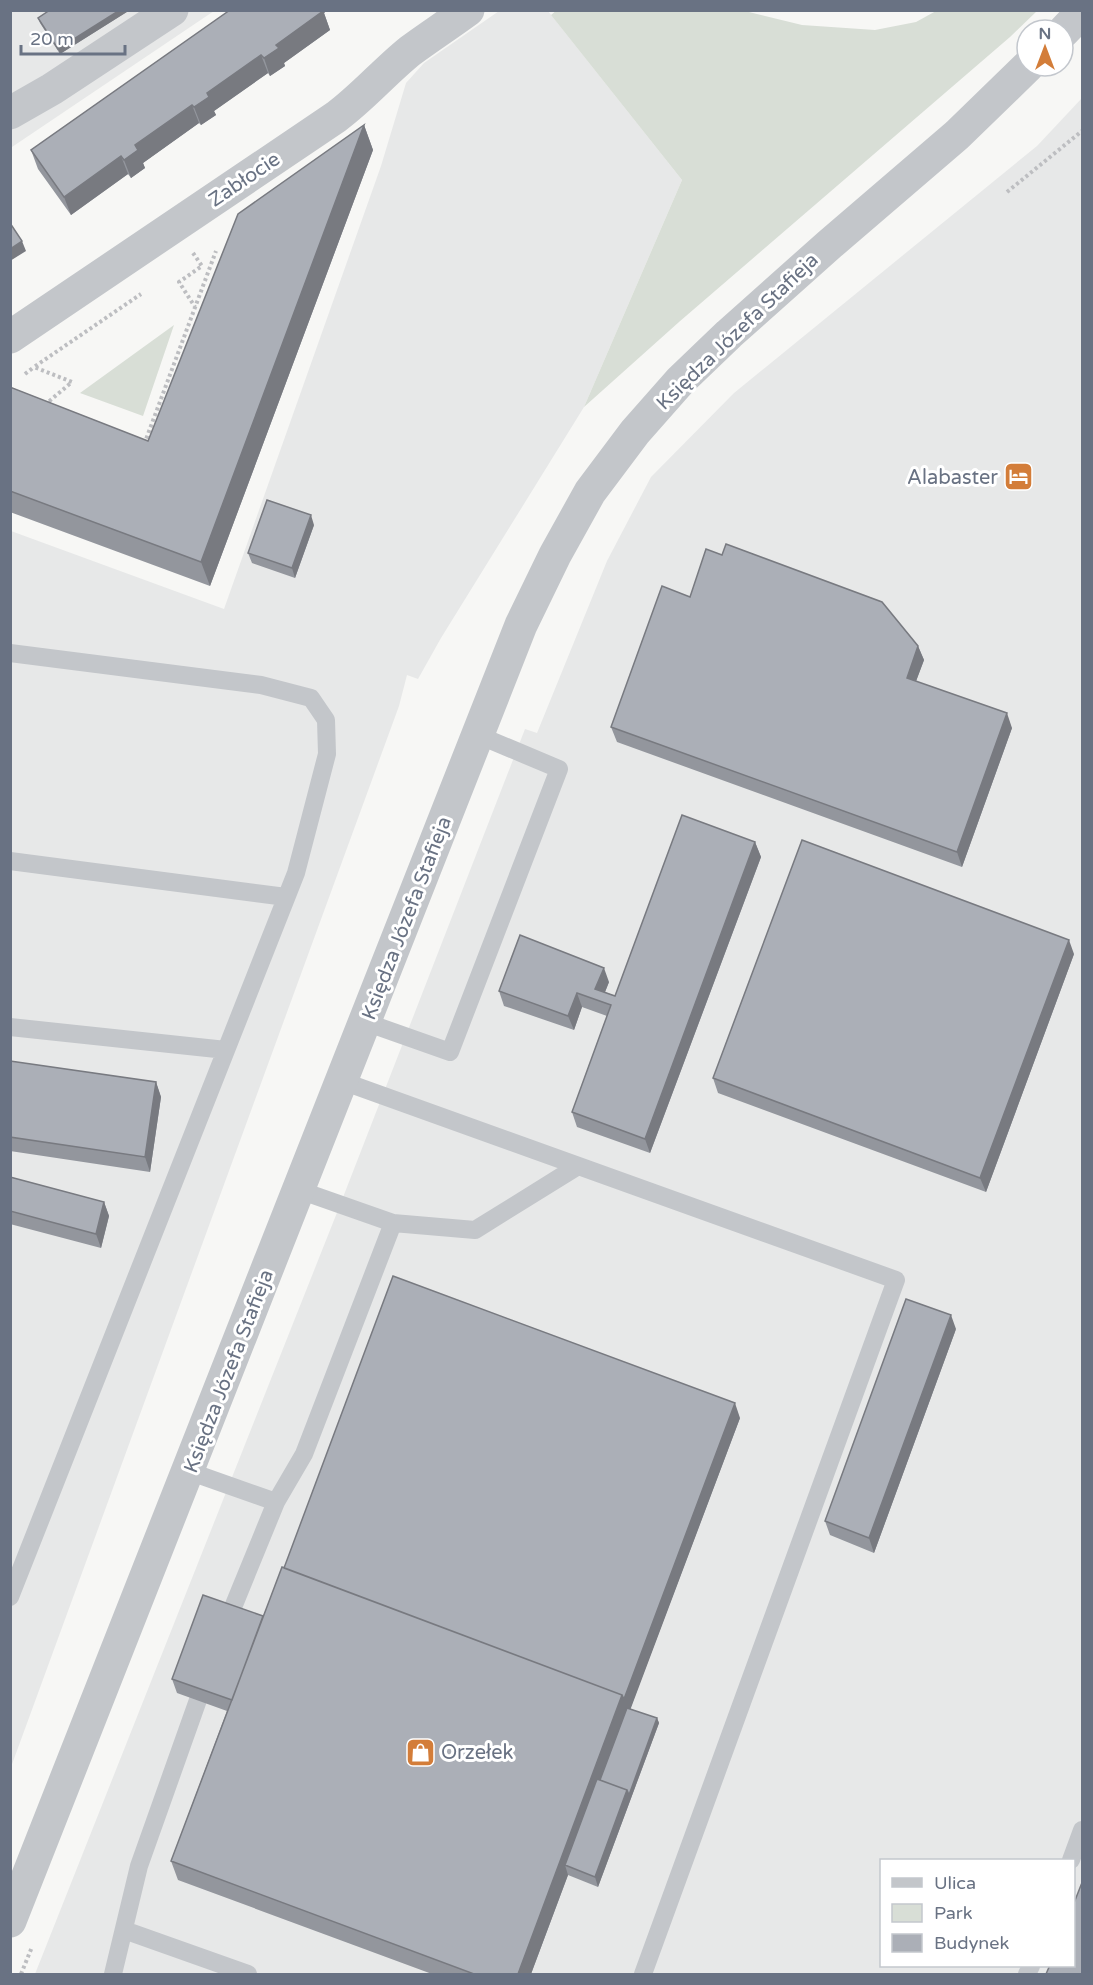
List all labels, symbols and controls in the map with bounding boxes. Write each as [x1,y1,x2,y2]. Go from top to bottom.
scale bar [21,18,124,56]
north arrow [1015,18,1075,78]
text: N [1039,24,1051,44]
text: 20 m [30,28,74,50]
street label: Zabłocie [204,147,285,212]
street label: Księdza Józefa Stafieja [652,248,824,415]
hotel icon: Alabaster [1003,461,1035,493]
place label: Alabaster [907,466,998,490]
street label: Księdza Józefa Stafieja [357,813,457,1023]
street label: Księdza Józefa Stafieja [179,1266,279,1476]
shop icon: Orzełek [404,1736,436,1768]
place label: Orzełek [441,1741,513,1765]
legend [880,1859,1075,1967]
text: Ulica [934,1872,976,1894]
text: Park [934,1902,973,1924]
text: Budynek [934,1932,1009,1954]

